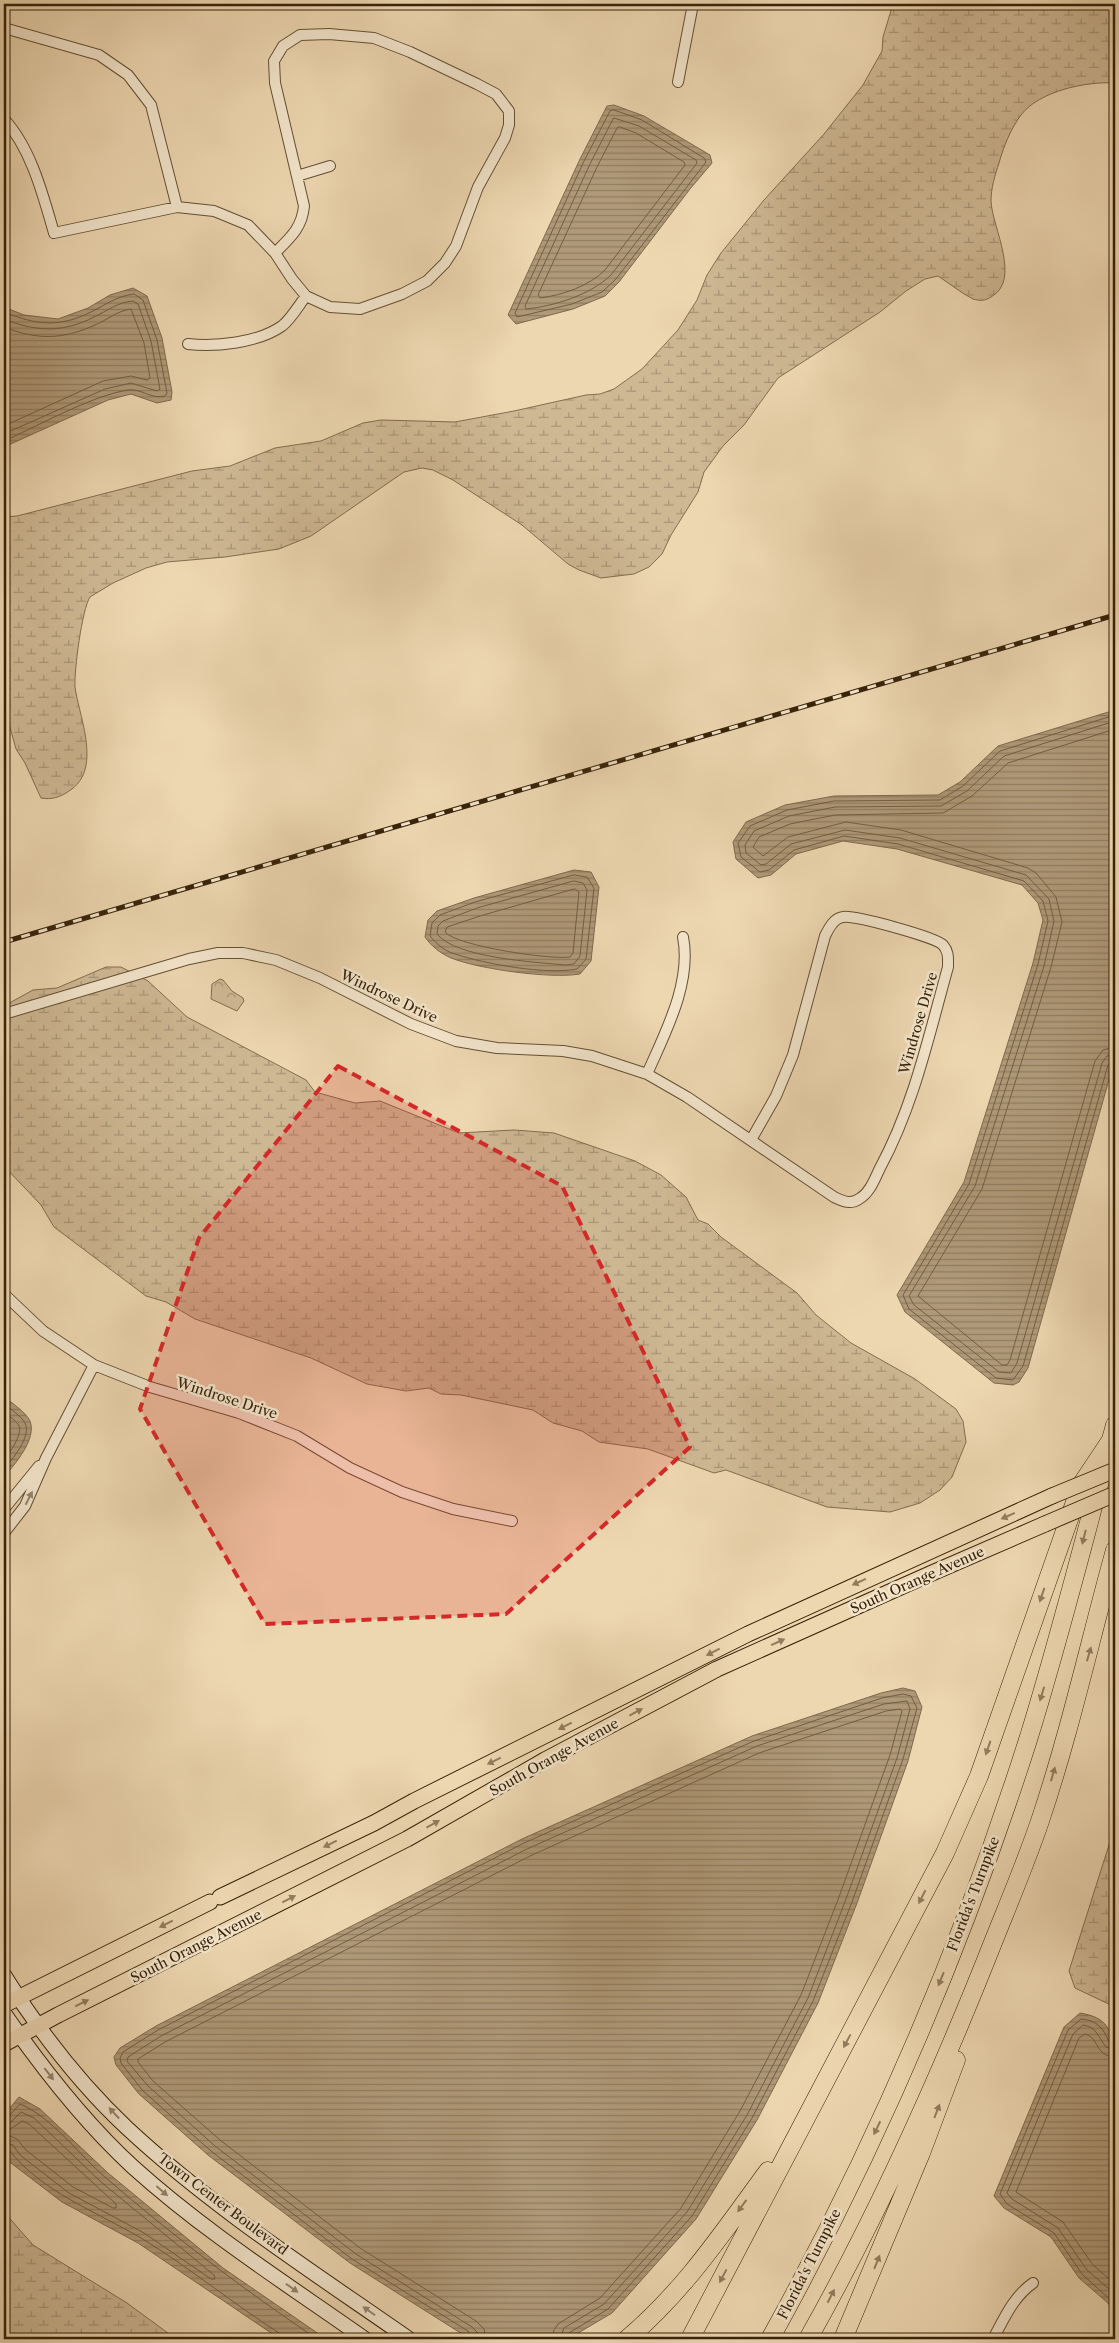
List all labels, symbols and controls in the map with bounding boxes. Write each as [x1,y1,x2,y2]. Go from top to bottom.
street label: Windrose Drive [337,965,441,1026]
street label: Windrose Drive [895,970,941,1077]
street label: Windrose Drive [173,1373,280,1423]
one-way arrow [25,1491,33,1505]
one-way arrow [1001,1512,1015,1520]
one-way arrow [1080,1529,1088,1545]
street label: South Orange Avenue [847,1542,987,1618]
one-way arrow [852,1578,867,1586]
one-way arrow [1038,1588,1046,1603]
one-way arrow [771,1637,785,1645]
one-way arrow [1085,1646,1093,1661]
one-way arrow [706,1648,720,1656]
one-way arrow [1038,1687,1046,1702]
one-way arrow [629,1708,644,1716]
street label: South Orange Avenue [486,1714,622,1800]
one-way arrow [557,1722,572,1730]
one-way arrow [984,1741,992,1756]
one-way arrow [487,1757,501,1765]
one-way arrow [1050,1767,1058,1782]
one-way arrow [426,1820,440,1829]
street label: Florida's Turnpike [943,1834,1003,1954]
one-way arrow [323,1840,337,1848]
one-way arrow [918,1889,926,1904]
one-way arrow [282,1895,296,1903]
street label: South Orange Avenue [127,1905,265,1987]
one-way arrow [159,1920,173,1928]
one-way arrow [937,1972,945,1987]
one-way arrow [75,1998,89,2006]
one-way arrow [843,2033,851,2048]
one-way arrow [44,2068,55,2081]
one-way arrow [934,2104,941,2119]
one-way arrow [108,2108,120,2120]
one-way arrow [872,2121,880,2135]
street label: Town Center Boulevard [154,2149,292,2259]
one-way arrow [155,2186,168,2197]
one-way arrow [737,2199,748,2212]
street label: Florida's Turnpike [773,2206,845,2322]
one-way arrow [873,2255,881,2270]
one-way arrow [719,2269,727,2283]
one-way arrow [285,2283,299,2293]
one-way arrow [827,2289,835,2304]
one-way arrow [362,2306,376,2316]

